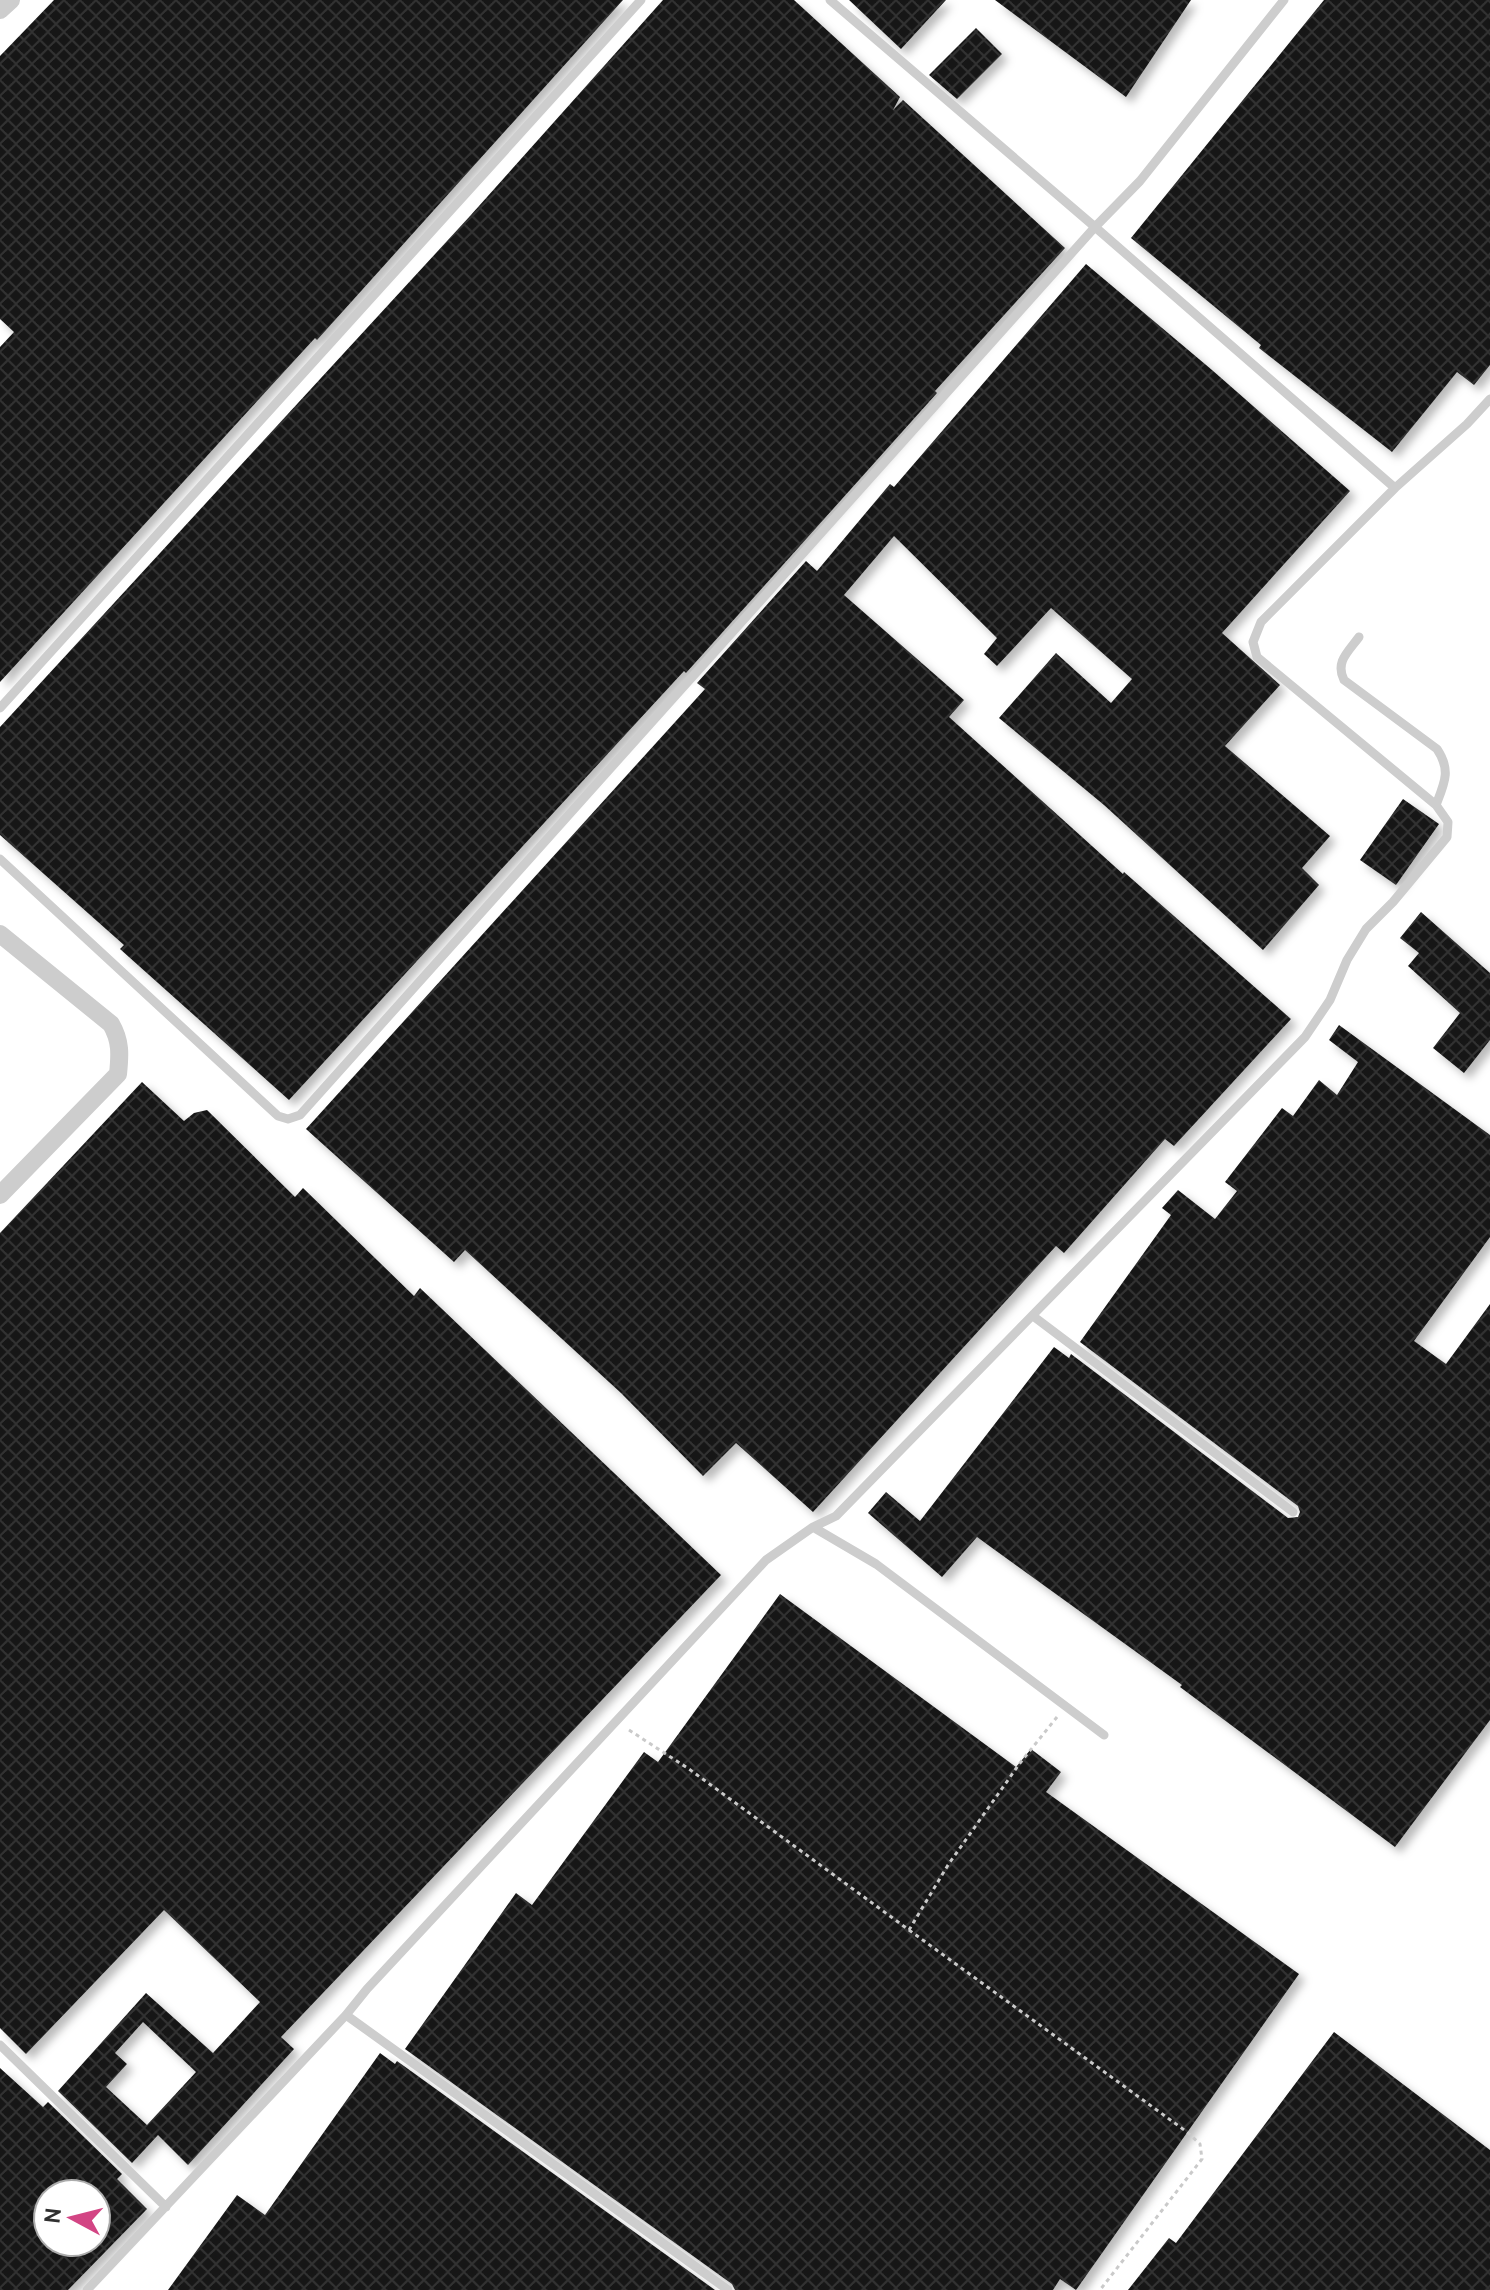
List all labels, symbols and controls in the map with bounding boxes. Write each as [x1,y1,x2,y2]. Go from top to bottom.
north arrow [32,2178,112,2258]
text: N [38,2206,67,2225]

